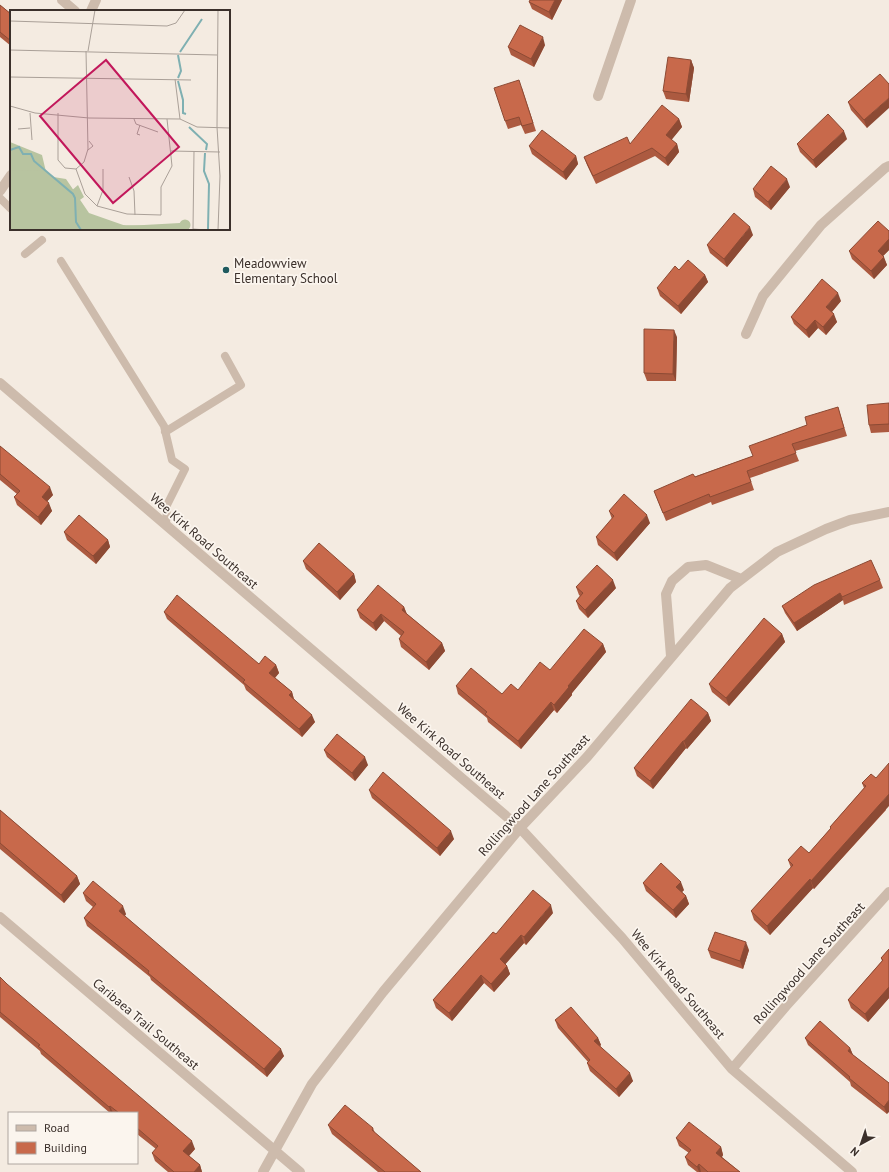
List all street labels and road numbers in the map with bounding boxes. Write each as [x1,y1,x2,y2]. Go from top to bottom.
street label: Wee Kirk Road Southeast [146,489,262,593]
street label: Wee Kirk Road Southeast [393,699,509,803]
street label: Rollingwood Lane Southeast [475,730,594,860]
street label: Rollingwood Lane Southeast [750,898,869,1028]
street label: Wee Kirk Road Southeast [627,926,729,1043]
street label: Caribaea Trail Southeast [89,974,203,1074]

